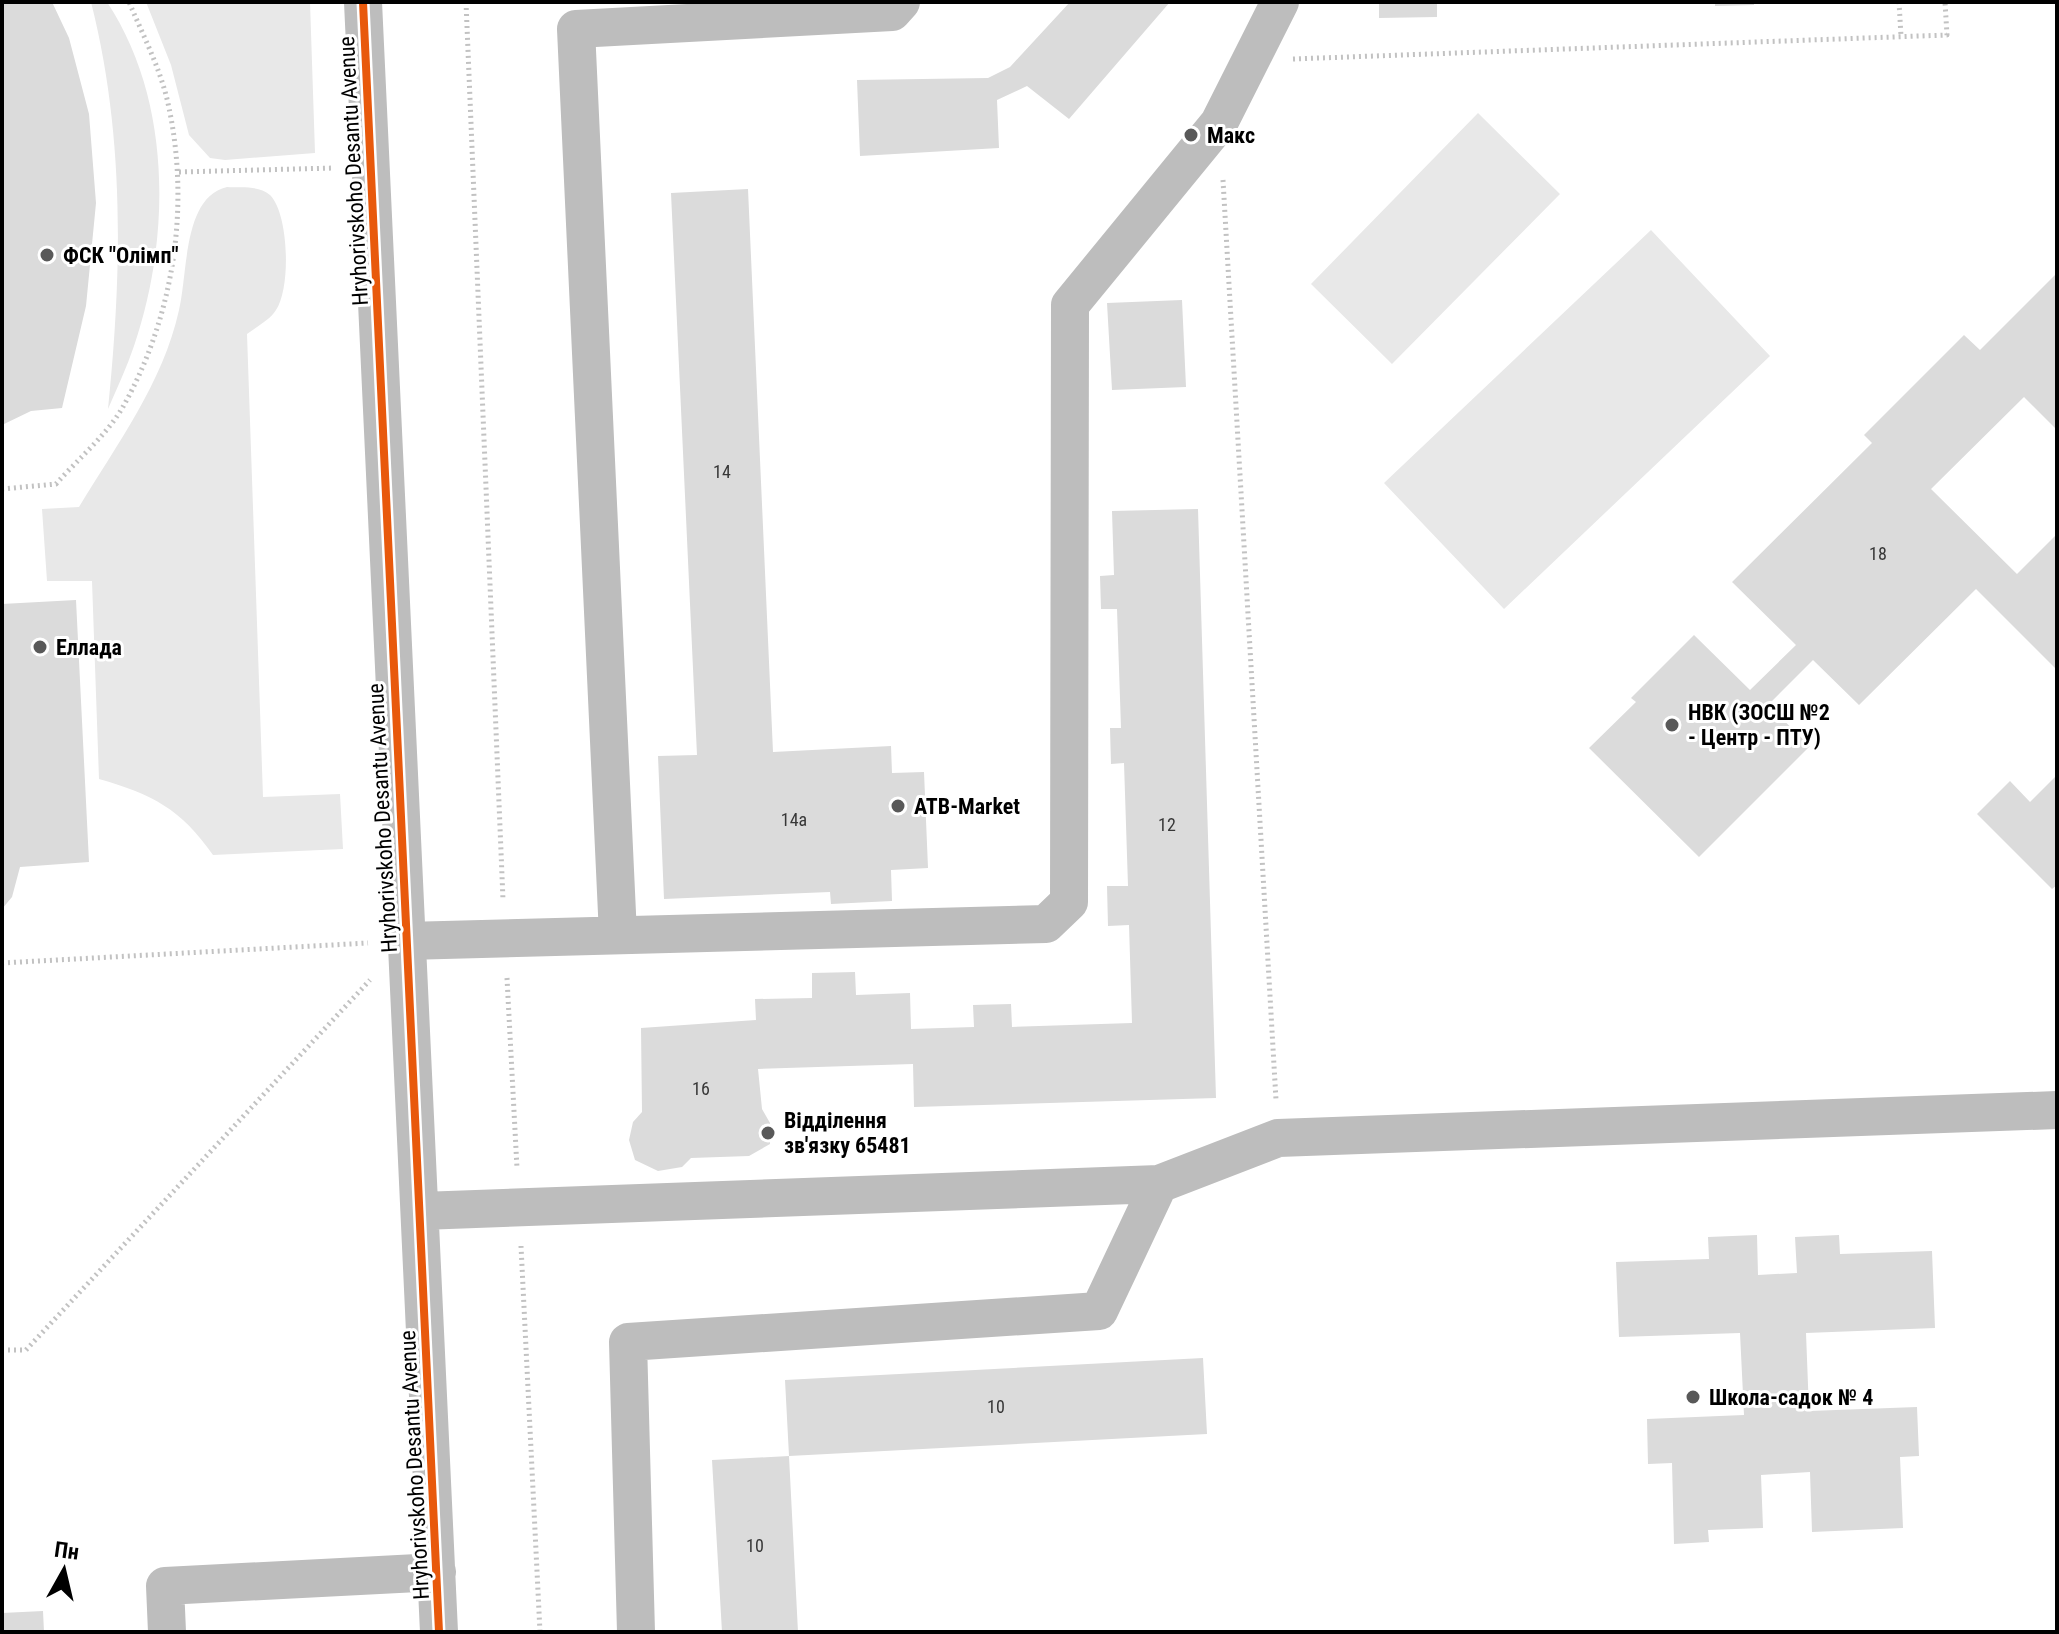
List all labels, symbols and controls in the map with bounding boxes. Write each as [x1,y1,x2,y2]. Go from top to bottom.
street label: Hryhorivskoho Desantu Avenue [334,36,373,306]
place label: Макс [1207,123,1255,148]
marker: Макс [1182,126,1200,144]
place label: ФСК "Олімп" [63,243,178,268]
marker: ФСК "Олімп" [38,246,56,264]
house number: 14 [713,461,731,482]
house number: 18 [1869,543,1887,564]
place label: Еллада [56,635,122,660]
marker: Еллада [31,638,49,656]
street label: Hryhorivskoho Desantu Avenue [363,683,402,953]
place label: НВК (ЗОСШ №2 - Центр - ПТУ) [1688,700,1830,750]
marker: НВК (ЗОСШ №2 - Центр - ПТУ) [1663,716,1681,734]
place label: ATB-Market [914,794,1020,819]
marker: ATB-Market [889,797,907,815]
house number: 14а [781,809,807,830]
house number: 12 [1158,814,1176,835]
house number: 16 [692,1078,710,1099]
place label: Відділення зв'язку 65481 [784,1108,911,1158]
marker: Відділення зв'язку 65481 [759,1124,777,1142]
street label: Hryhorivskoho Desantu Avenue [395,1330,434,1600]
place label: Школа-садок № 4 [1709,1385,1873,1410]
marker: Школа-садок № 4 [1684,1388,1702,1406]
house number: 10 [987,1396,1005,1417]
north arrow [24,1530,104,1610]
house number: 10 [746,1535,764,1556]
text: Пн [53,1537,81,1565]

